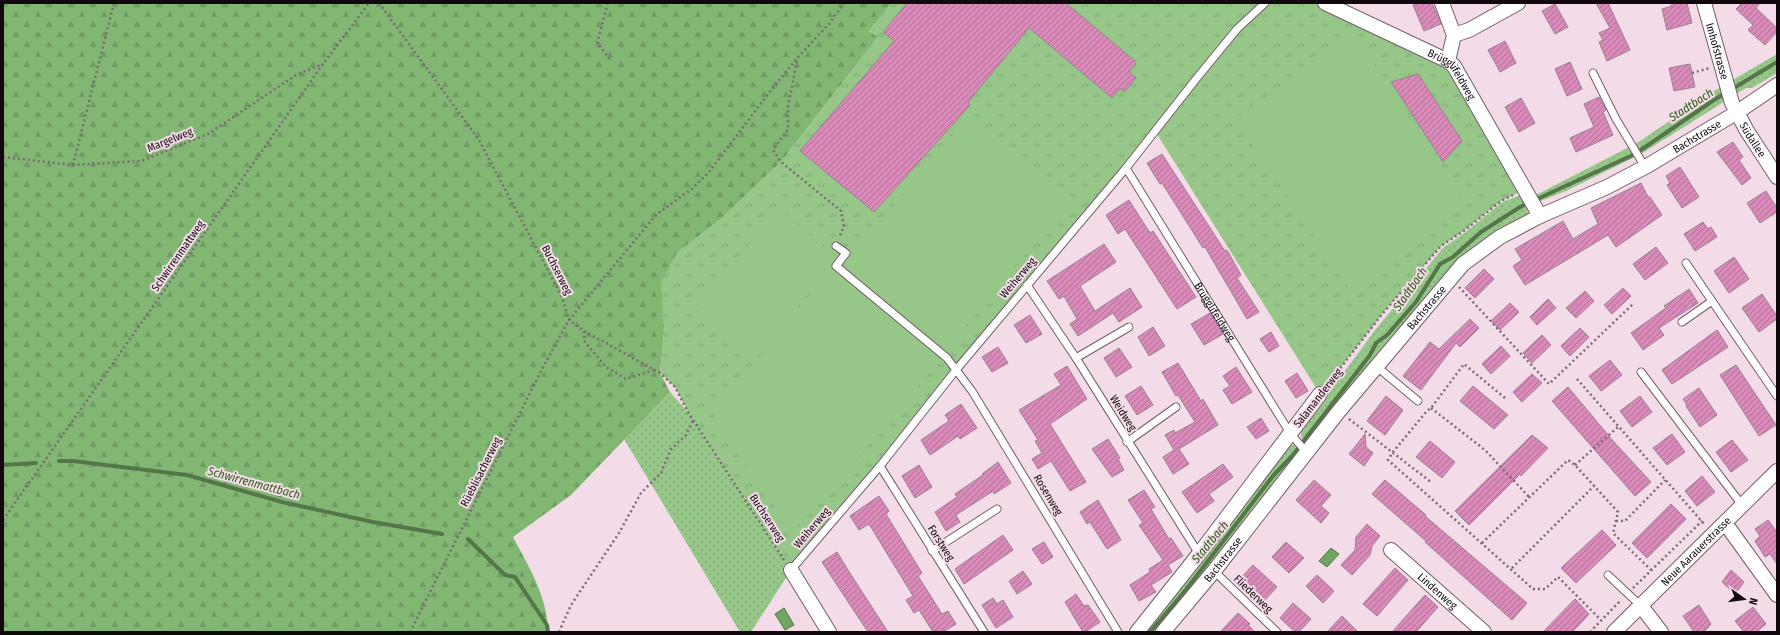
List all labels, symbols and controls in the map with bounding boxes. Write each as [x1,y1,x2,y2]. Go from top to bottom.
street label: Imhofstrasse [1703,21,1732,81]
street label: Brügglifeldweg [1426,46,1479,103]
water label: Stadtbach [1665,86,1716,125]
street label: Bachstrasse [1670,117,1723,156]
street label: Südallee [1737,120,1769,160]
street label: Margelweg [145,125,195,155]
street label: Schwirrenmattweg [149,217,208,294]
street label: Buchserweg [539,243,575,298]
street label: Weiherweg [997,254,1039,301]
water label: Stadtbach [1389,264,1430,314]
street label: Brügglifeldweg [1192,280,1239,344]
street label: Bachstrasse [1404,283,1449,332]
street label: Salamanderweg [1291,365,1346,430]
street label: Weidweg [1107,393,1140,434]
street label: Rüeblisacherweg [458,434,504,509]
water label: Schwirrenmattbach [205,464,302,502]
street label: Rosenweg [1031,472,1066,518]
street label: Buchserweg [747,492,788,545]
street label: Weiherweg [791,504,833,551]
street label: Neue Aarauerstrasse [1658,514,1733,588]
water label: Stadtbach [1188,518,1231,567]
street label: Forstweg [925,523,958,564]
street label: Bachstrasse [1201,534,1245,585]
street label: Lindenweg [1415,570,1461,612]
street label: Fliederweg [1231,572,1276,616]
north arrow [1724,579,1764,619]
text: N [1746,597,1760,606]

